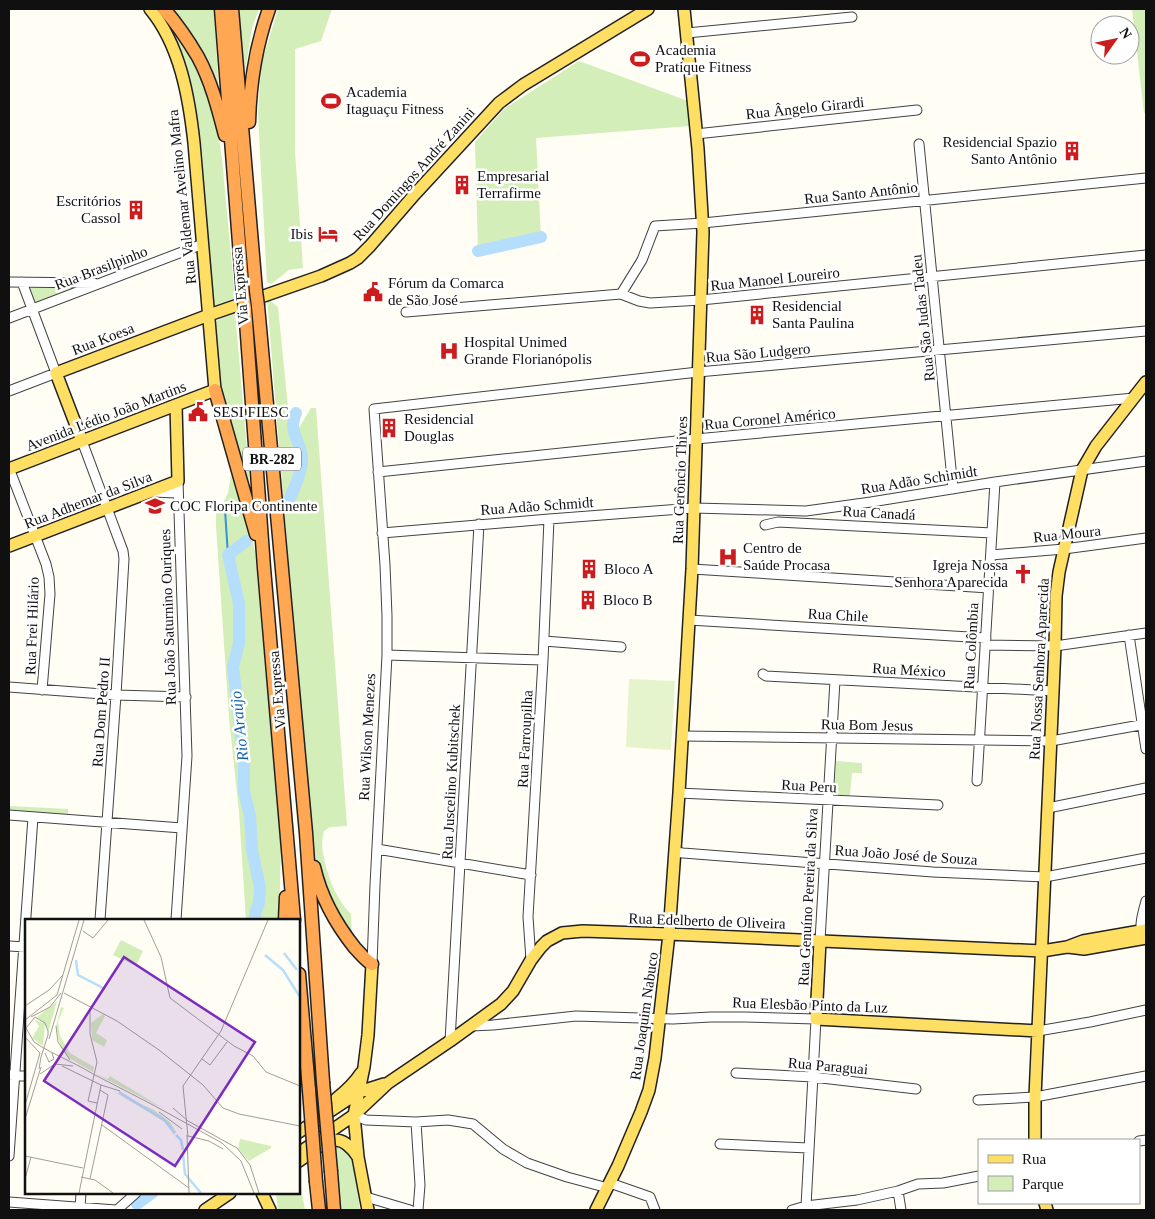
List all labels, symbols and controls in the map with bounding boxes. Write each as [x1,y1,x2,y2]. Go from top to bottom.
north arrow [1090,15,1140,65]
text: N [1116,25,1135,42]
place label: Academia Pratique Fitness [655,42,751,75]
sports icon: Academia Pratique Fitness [629,48,651,70]
place label: Academia Itaguaçu Fitness [346,84,444,117]
sports icon: Academia Itaguaçu Fitness [320,90,342,112]
street label: Rua Ângelo Girardi [745,94,865,122]
street label: Rua Domingos André Zanini [350,104,478,244]
street label: Rua Valdemar Avelino Mafra [165,108,199,285]
place label: Residencial Spazio Santo Antônio [942,134,1057,167]
building icon: Residencial Spazio Santo Antônio [1061,140,1083,162]
place label: Empresarial Terrafirme [477,168,549,201]
building icon: Empresarial Terrafirme [451,174,473,196]
street label: Rua Santo Antônio [803,179,919,207]
place label: Escritórios Cassol [56,193,121,226]
building icon: Escritórios Cassol [125,199,147,221]
hotel icon: Ibis [317,223,339,245]
place label: Ibis [291,226,313,242]
street label: Rua Brasilpinho [52,243,150,293]
street label: Via Expressa [229,246,251,326]
street label: Rua São Judas Tadeu [908,253,938,382]
street label: Rua Manoel Loureiro [710,264,840,294]
place label: Fórum da Comarca de São José [388,275,504,308]
public building icon: Fórum da Comarca de São José [362,281,384,303]
place label: Residencial Santa Paulina [772,298,854,331]
building icon: Residencial Santa Paulina [746,304,768,326]
street label: Rua Koesa [70,320,137,358]
place label: Hospital Unimed Grande Florianópolis [464,334,592,367]
hospital icon: Hospital Unimed Grande Florianópolis [438,340,460,362]
street label: Rua São Ludgero [705,340,811,366]
street label: Avenida Lédio João Martins [24,378,188,454]
public building icon: SESI FIESC [187,401,209,423]
place label: SESI FIESC [213,404,288,420]
street label: Rua Coronel Américo [704,405,836,433]
place label: Residencial Douglas [404,411,474,444]
street label: Rua Gerôncio Thives [670,416,690,544]
building icon: Residencial Douglas [378,417,400,439]
road number: BR-282 [243,448,301,470]
street label: Rua Adão Schimidt [860,463,979,497]
street label: Rua Adhemar da Silva [22,468,154,532]
street label: Rua Adão Schmidt [480,494,595,518]
school or university icon: COC Floripa Continente [144,495,166,517]
place label: COC Floripa Continente [170,498,318,514]
street label: Rua Canadá [842,503,916,523]
street label: Rua Moura [1032,522,1102,546]
street label: Rua João Saturnino Ouriques [157,529,179,705]
place label: Centro de Saúde Procasa [743,540,830,573]
hospital icon: Centro de Saúde Procasa [717,546,739,568]
place label: Igreja Nossa Senhora Aparecida [894,557,1008,590]
building icon: Bloco A [578,558,600,580]
place label: Bloco A [604,561,654,577]
church icon: Igreja Nossa Senhora Aparecida [1012,563,1034,585]
street label: Rua Frei Hilário [22,577,42,675]
street label: Rua Nossa Senhora Aparecida [1026,577,1052,760]
building icon: Bloco B [577,589,599,611]
place label: Bloco B [603,592,653,608]
street label: Rua Colômbia [961,602,981,690]
street label: Rua Chile [807,605,869,625]
street label: Via Expressa [266,650,288,730]
street label: Rua Dom Pedro II [89,656,113,768]
street label: Rua México [872,660,946,680]
street label: Rua Wilson Menezes [356,673,378,801]
street label: Rua Farroupilha [514,689,536,788]
water label: Rio Araújo [227,690,252,763]
street label: Rua Juscelino Kubitschek [439,703,463,860]
street label: Rua Bom Jesus [821,716,914,734]
street label: Rua Peru [781,777,838,795]
street label: Rua Genuíno Pereira da Silva [795,807,821,986]
street label: Rua João José de Souza [834,842,978,868]
street label: Rua Edelberto de Oliveira [628,910,786,932]
inset map [25,919,300,1194]
street label: Rua Joaquim Nabuco [627,951,661,1081]
street label: Rua Elesbão Pinto da Luz [732,994,888,1016]
street label: Rua Paraguai [787,1055,869,1077]
legend [978,1139,1140,1204]
text: Rua [1022,1151,1047,1167]
text: Parque [1022,1176,1064,1192]

